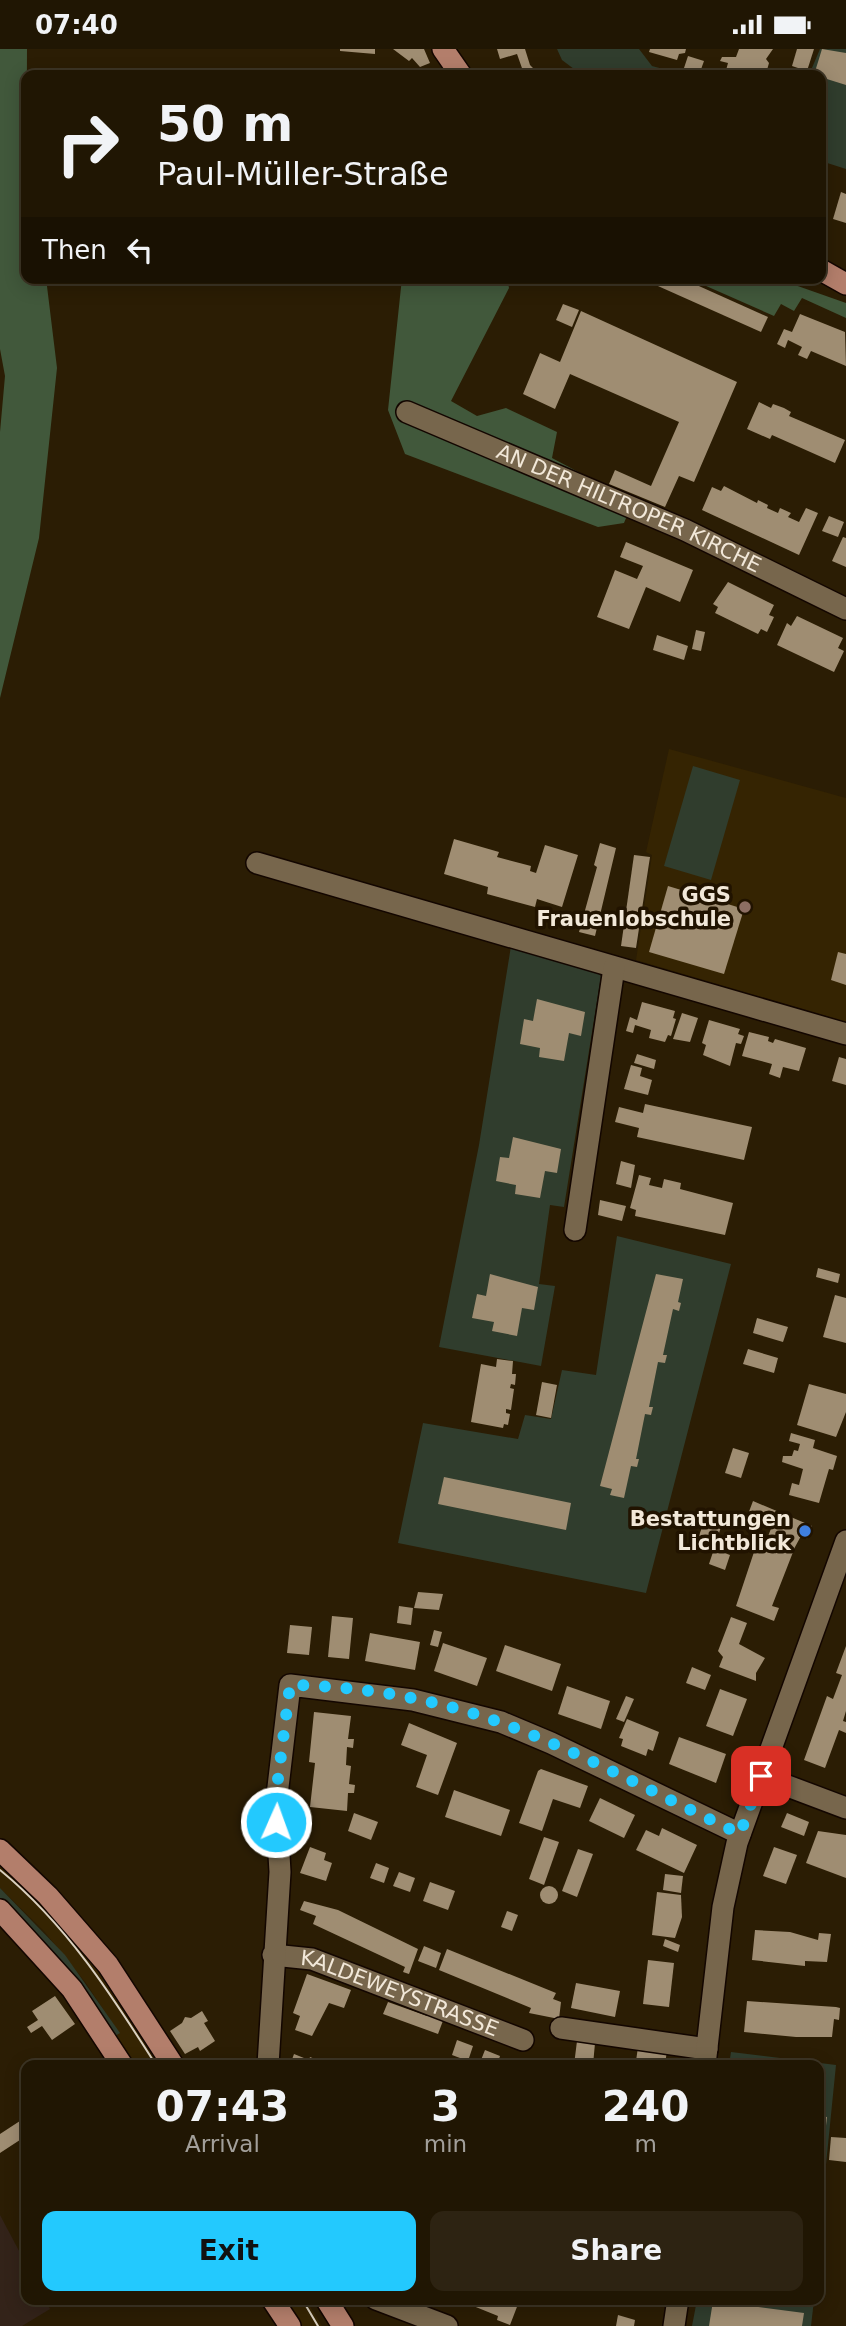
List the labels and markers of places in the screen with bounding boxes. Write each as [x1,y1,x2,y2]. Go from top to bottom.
place label: GGS Frauenlobschule [536,883,731,931]
marker: GGS Frauenlobschule [737,899,753,915]
place label: Bestattungen Lichtblick [630,1507,792,1555]
marker: Bestattungen Lichtblick [797,1523,813,1539]
pin [731,1746,791,1806]

